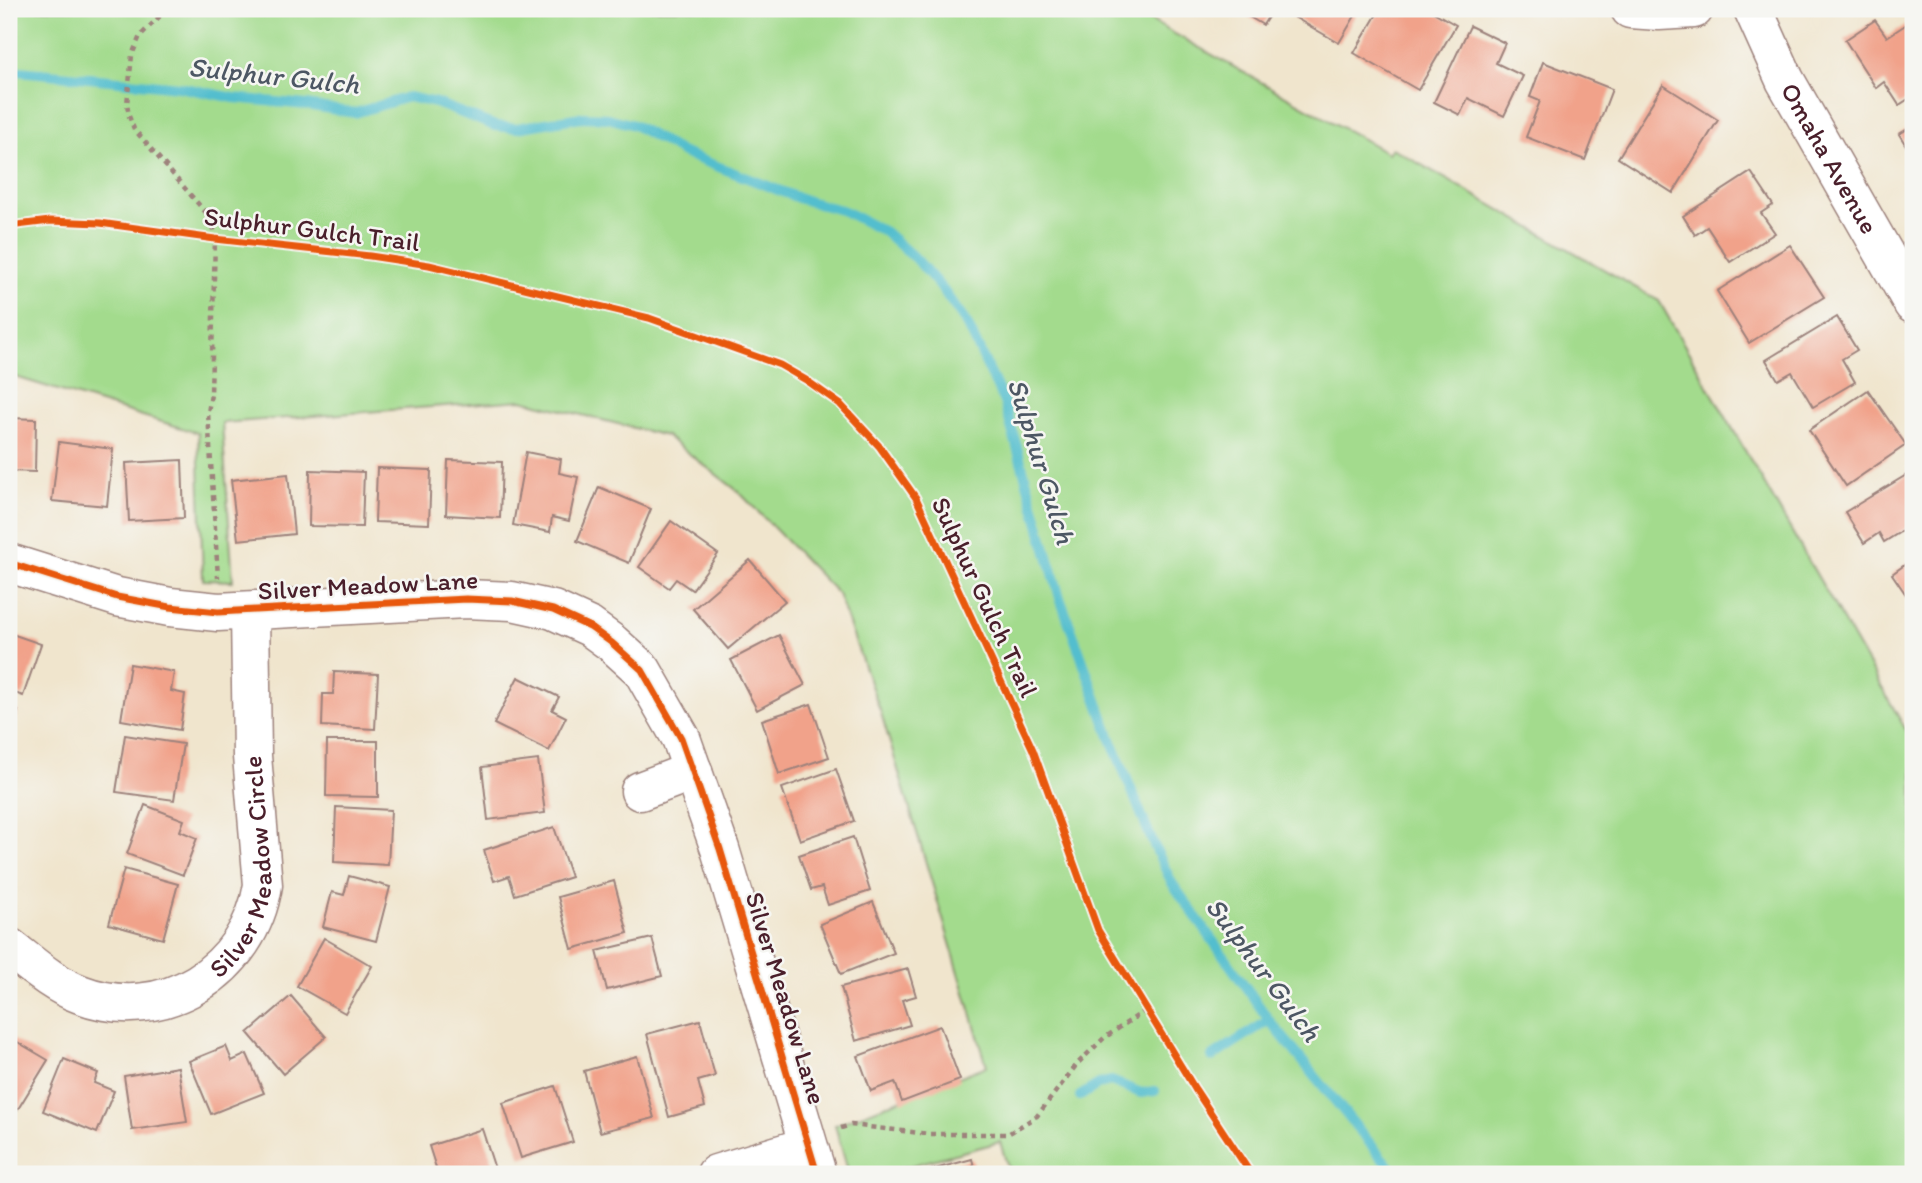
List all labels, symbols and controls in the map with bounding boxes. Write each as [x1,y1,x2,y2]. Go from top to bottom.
water label: Sulphur Gulch [187,49,362,101]
street label: Omaha Avenue [1774,77,1886,240]
street label: Sulphur Gulch Trail [202,200,422,258]
water label: Sulphur Gulch [1001,374,1084,549]
street label: Sulphur Gulch Trail [925,492,1045,702]
street label: Silver Meadow Lane [257,563,479,607]
street label: Silver Meadow Circle [202,755,279,985]
street label: Silver Meadow Lane [738,888,834,1108]
water label: Sulphur Gulch [1199,890,1330,1048]

